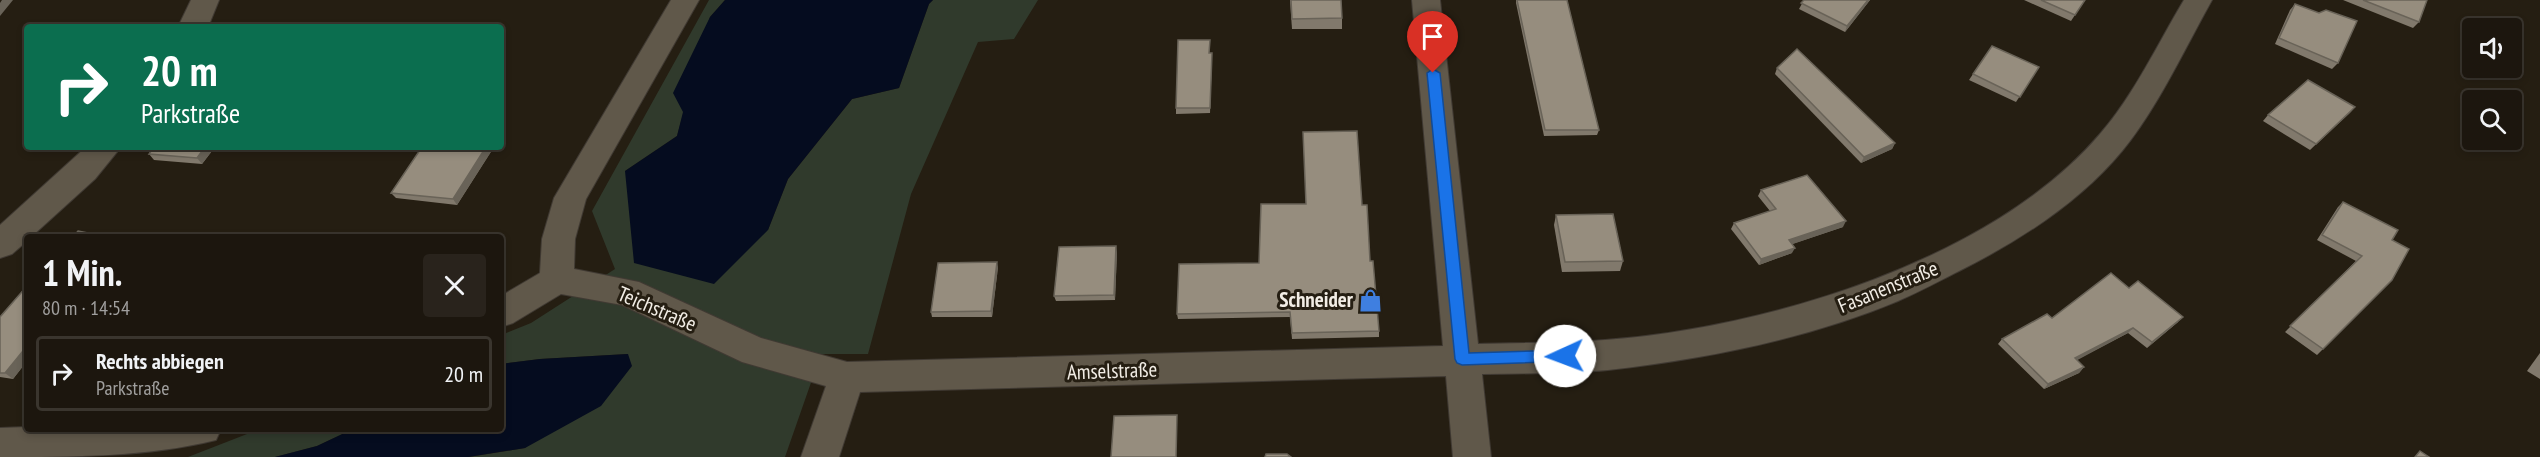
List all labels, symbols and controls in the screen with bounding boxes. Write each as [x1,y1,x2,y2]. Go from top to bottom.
pin [1407,11,1458,73]
map controls [2462,18,2522,150]
button: sound [2462,18,2522,78]
icon: arrive [1416,20,1449,53]
text: 20 m [141,43,218,98]
icon: right [42,48,120,126]
button: search [2462,90,2522,150]
text: Parkstraße [141,96,240,130]
text: 1 Min. [42,249,122,296]
button: close [423,254,486,317]
street label: Fasanenstraße [1834,254,1942,319]
street label: Teichstraße [614,280,701,337]
place label: Schneider [1279,286,1354,313]
shop icon: Schneider [1358,287,1384,313]
text: 80 m · 14:54 [42,295,130,321]
position arrow [1533,324,1597,388]
text: Rechts abbiegen [96,347,224,375]
street label: Amselstraße [1066,355,1158,386]
icon: right [45,357,78,390]
text: 20 m [444,360,483,388]
text: Parkstraße [96,375,169,401]

